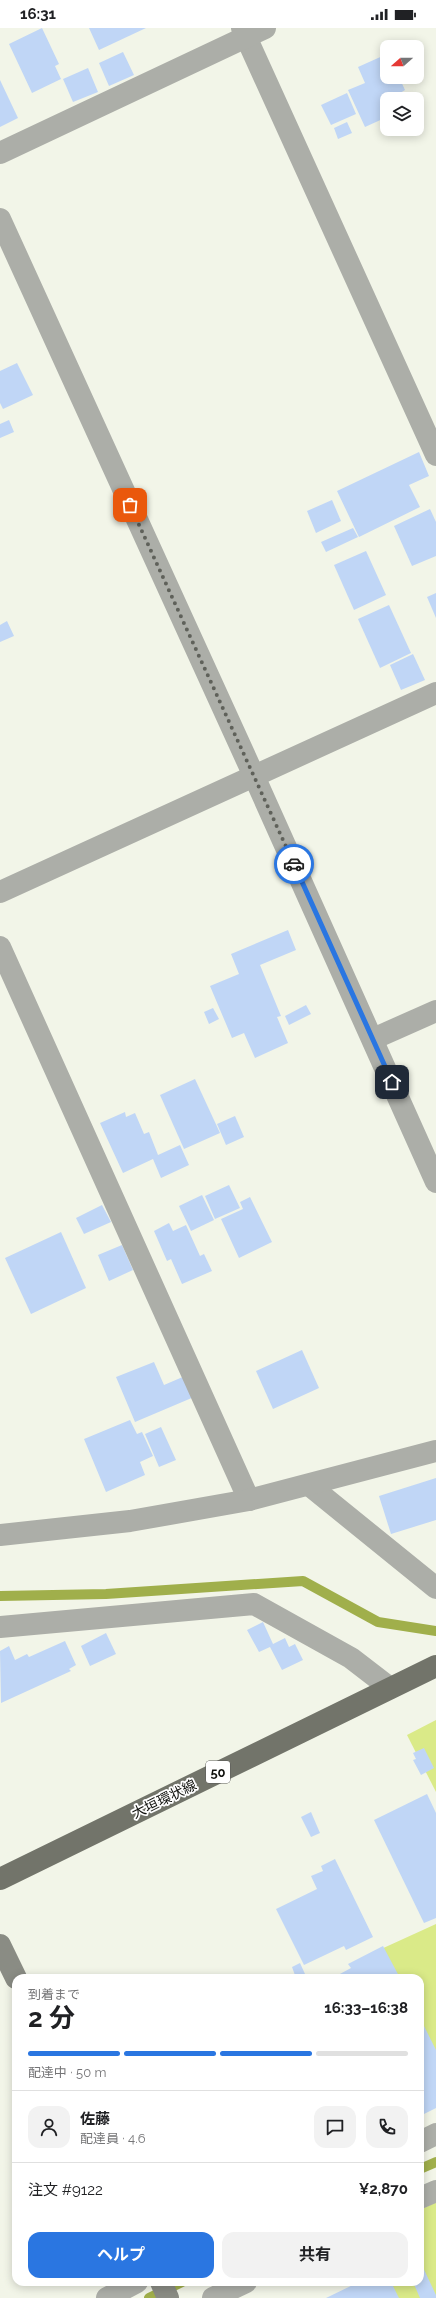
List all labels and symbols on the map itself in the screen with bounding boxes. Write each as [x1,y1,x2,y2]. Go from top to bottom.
north arrow [380,40,424,84]
pin [113,488,147,522]
courier [274,844,314,884]
pin [375,1065,409,1099]
road number: 50 [206,1761,230,1783]
street label: 大垣環状線 [129,1776,199,1822]

